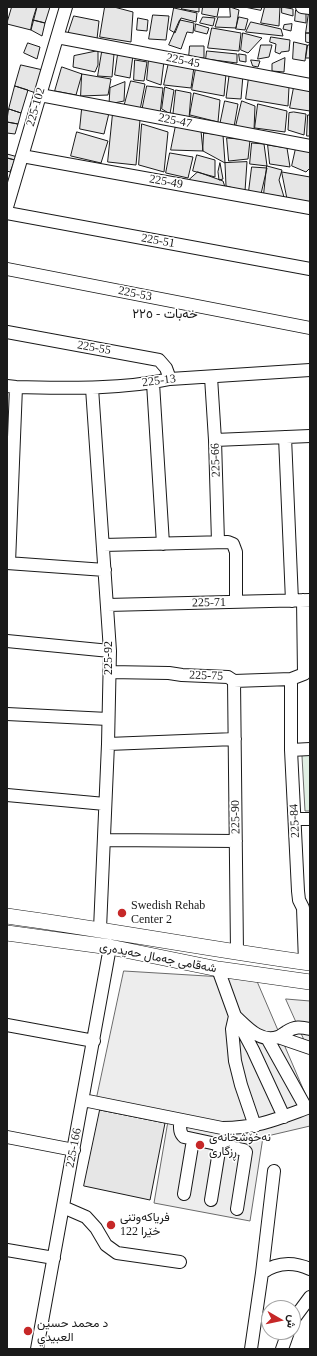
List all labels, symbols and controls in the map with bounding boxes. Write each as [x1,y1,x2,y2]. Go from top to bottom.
street label: 225-45 [165,51,201,71]
street label: 225-102 [24,86,48,128]
street label: 225-47 [157,111,193,131]
street label: 225-49 [148,172,184,192]
street label: 225-51 [140,231,176,251]
street label: 225-53 [117,284,153,304]
district label: خەبات - ٢٢٥ [132,307,198,323]
street label: 225-55 [76,338,112,358]
street label: 225-13 [141,372,177,390]
street label: 225-66 [208,443,224,477]
street label: 225-71 [192,596,226,610]
street label: 225-92 [102,641,116,675]
street label: 225-75 [189,668,223,684]
street label: 225-90 [229,800,243,834]
street label: 225-84 [287,804,303,838]
place label: Swedish Rehab Center 2 [131,899,205,927]
marker: Swedish Rehab Center 2 [116,907,128,919]
street label: شەقامی جەمال حەیدەری [98,940,218,976]
street label: 225-166 [63,1127,85,1169]
place label: نەخۆشخانەی ڕزگاری [209,1131,271,1159]
marker: نەخۆشخانەی ڕزگاری [194,1139,206,1151]
place label: فریاکەوتنی خێرا 122 [120,1211,170,1239]
marker: فریاکەوتنی خێرا 122 [105,1219,117,1231]
north arrow [261,1300,301,1340]
text: ش [285,1314,299,1329]
place label: د محمد حسين العبيدي [37,1317,108,1345]
marker: د محمد حسين العبيدي [22,1325,34,1337]

